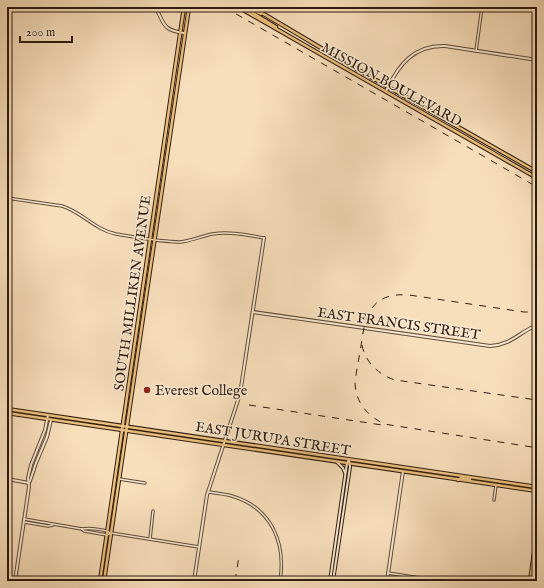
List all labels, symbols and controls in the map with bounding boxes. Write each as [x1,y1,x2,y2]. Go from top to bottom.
scale bar [20,18,72,44]
text: 200 m [26,25,55,40]
street label: MISSION BOULEVARD [318,39,465,131]
street label: SOUTH MILLIKEN AVENUE [110,194,156,392]
street label: EAST FRANCIS STREET [316,304,482,344]
place label: Everest College [155,382,248,400]
marker: Everest College [142,385,152,395]
street label: EAST JURUPA STREET [194,418,353,460]

